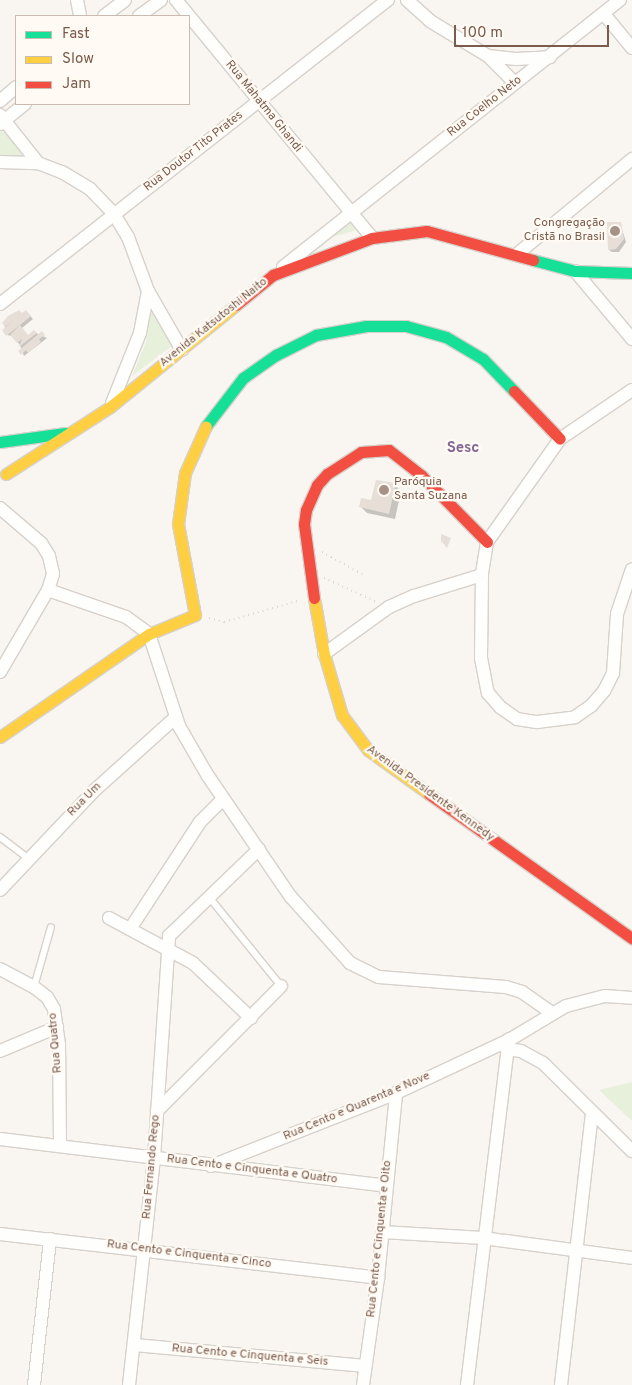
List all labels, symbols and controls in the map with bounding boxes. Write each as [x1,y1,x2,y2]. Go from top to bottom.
legend [15,15,190,105]
scale bar [457,15,612,47]
text: 100 m [462,24,503,43]
text: Fast [62,25,90,44]
text: Slow [62,50,94,69]
street label: Rua Mahatma Ghandi [222,58,304,156]
street label: Rua Coelho Neto [445,73,525,141]
text: Jam [62,75,91,94]
street label: Rua Doutor Tito Prates [141,109,247,195]
place label: Congregação Cristã no Brasil [524,217,605,245]
marker: Congregação Cristã no Brasil [609,225,621,237]
street label: Avenida Katsutoshi Naito [157,275,271,371]
district label: Sesc [447,440,479,458]
place label: Paróquia Santa Suzana [394,476,467,504]
marker: Paróquia Santa Suzana [378,484,390,496]
street label: Avenida Presidente Kennedy [363,743,497,845]
street label: Rua Um [65,780,105,820]
street label: Rua Quatro [46,1012,66,1074]
street label: Rua Cento e Quarenta e Nove [281,1069,433,1145]
street label: Rua Fernando Rego [140,1114,164,1220]
street label: Rua Cento e Cinquenta e Quatro [166,1152,338,1188]
street label: Rua Cento e Cinquenta e Oito [365,1160,395,1318]
street label: Rua Cento e Cinquenta e Cinco [106,1238,272,1272]
street label: Rua Cento e Cinquenta e Seis [171,1342,329,1370]

